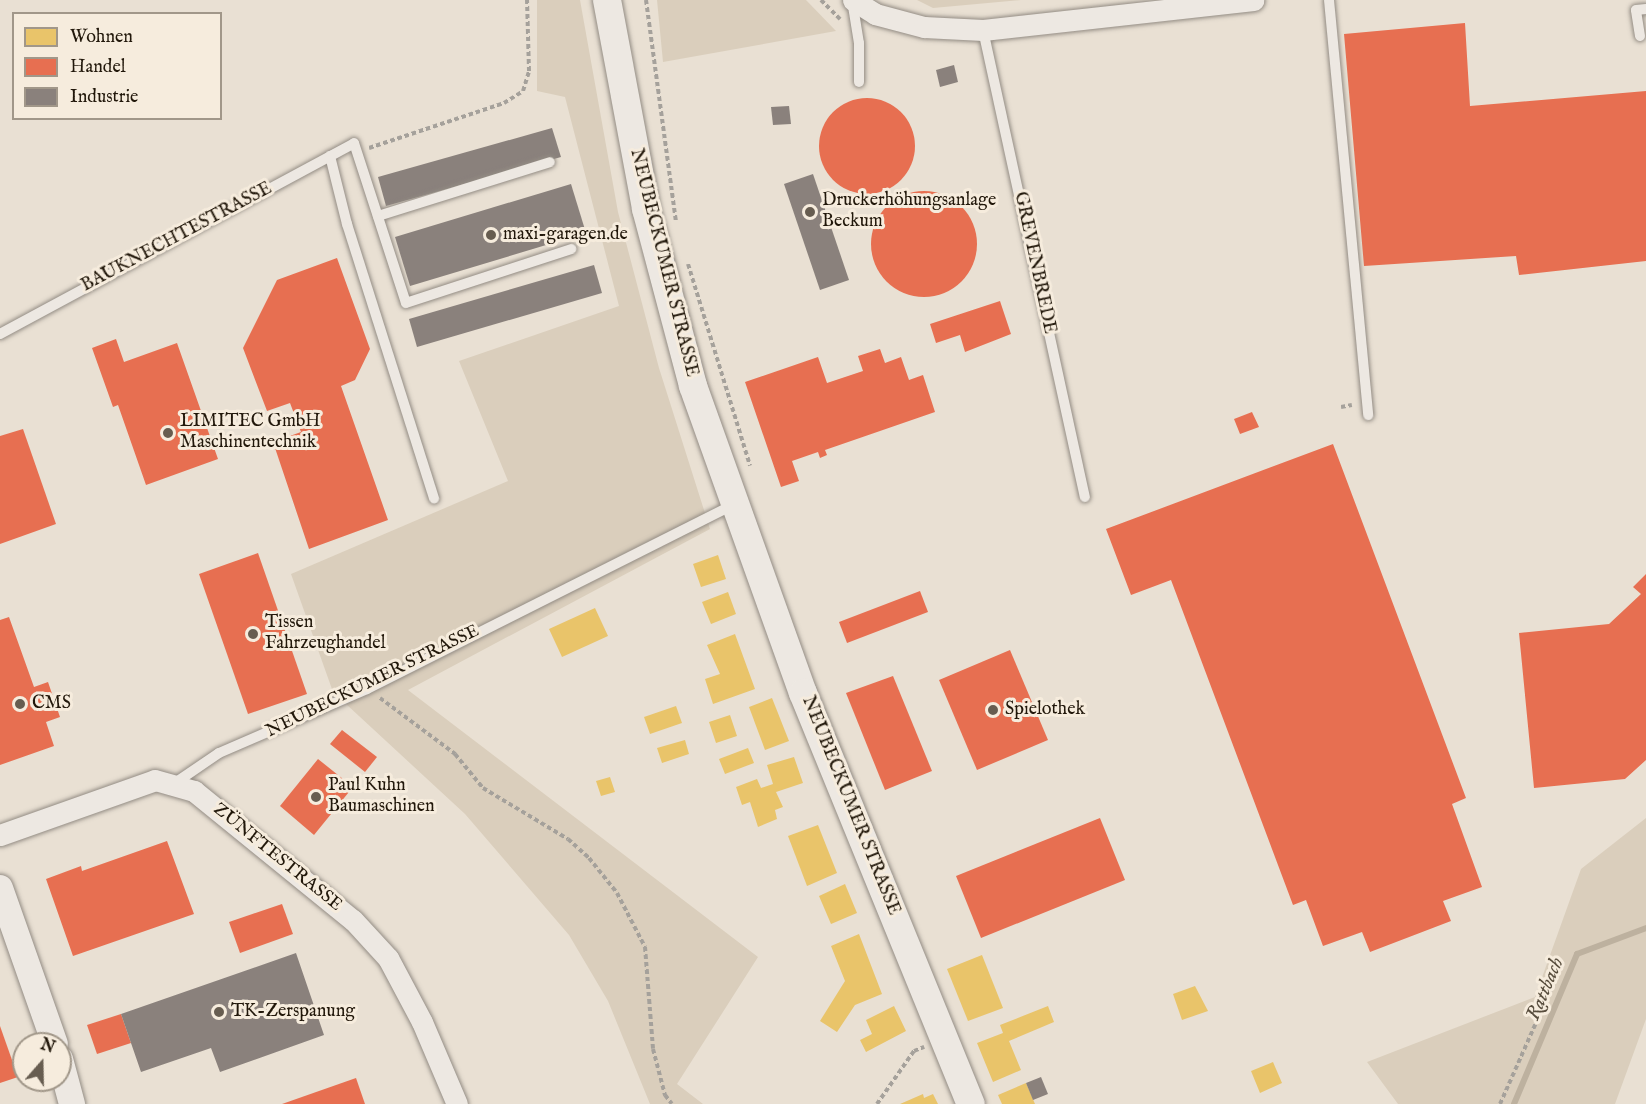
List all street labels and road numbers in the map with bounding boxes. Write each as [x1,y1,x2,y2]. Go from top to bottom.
street label: NEUBECKUMER STRASSE [624,147,702,379]
street label: BAUKNECHTESTRASSE [78,179,276,297]
street label: GREVENBREDE [1008,190,1060,336]
street label: NEUBECKUMER STRASSE [263,621,483,743]
street label: NEUBECKUMER STRASSE [796,693,904,919]
street label: ZÜNFTESTRASSE [208,799,346,917]

